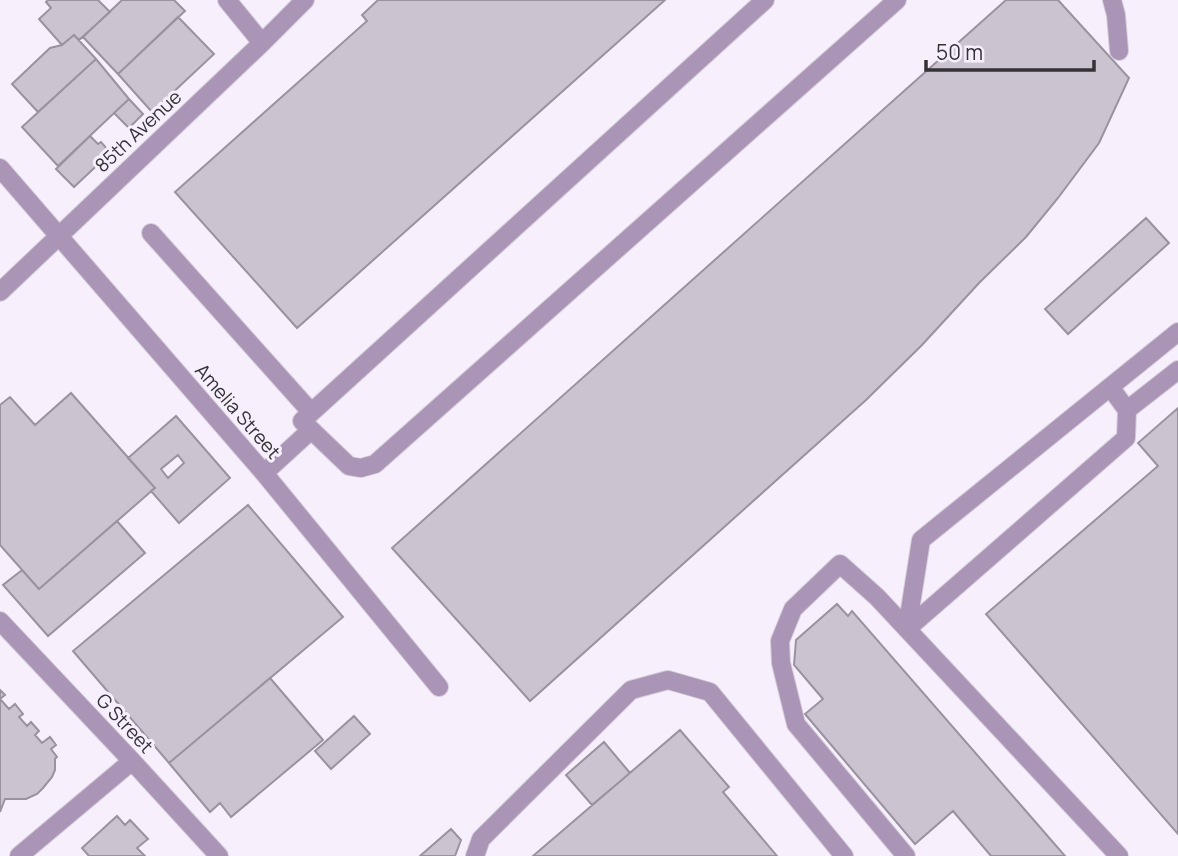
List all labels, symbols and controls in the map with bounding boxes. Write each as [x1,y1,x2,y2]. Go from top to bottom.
scale bar [926,28,1094,72]
text: 50 m [936,38,983,66]
street label: 85th Avenue [89,84,187,178]
street label: Amelia Street [189,358,287,464]
street label: G Street [91,687,159,759]

